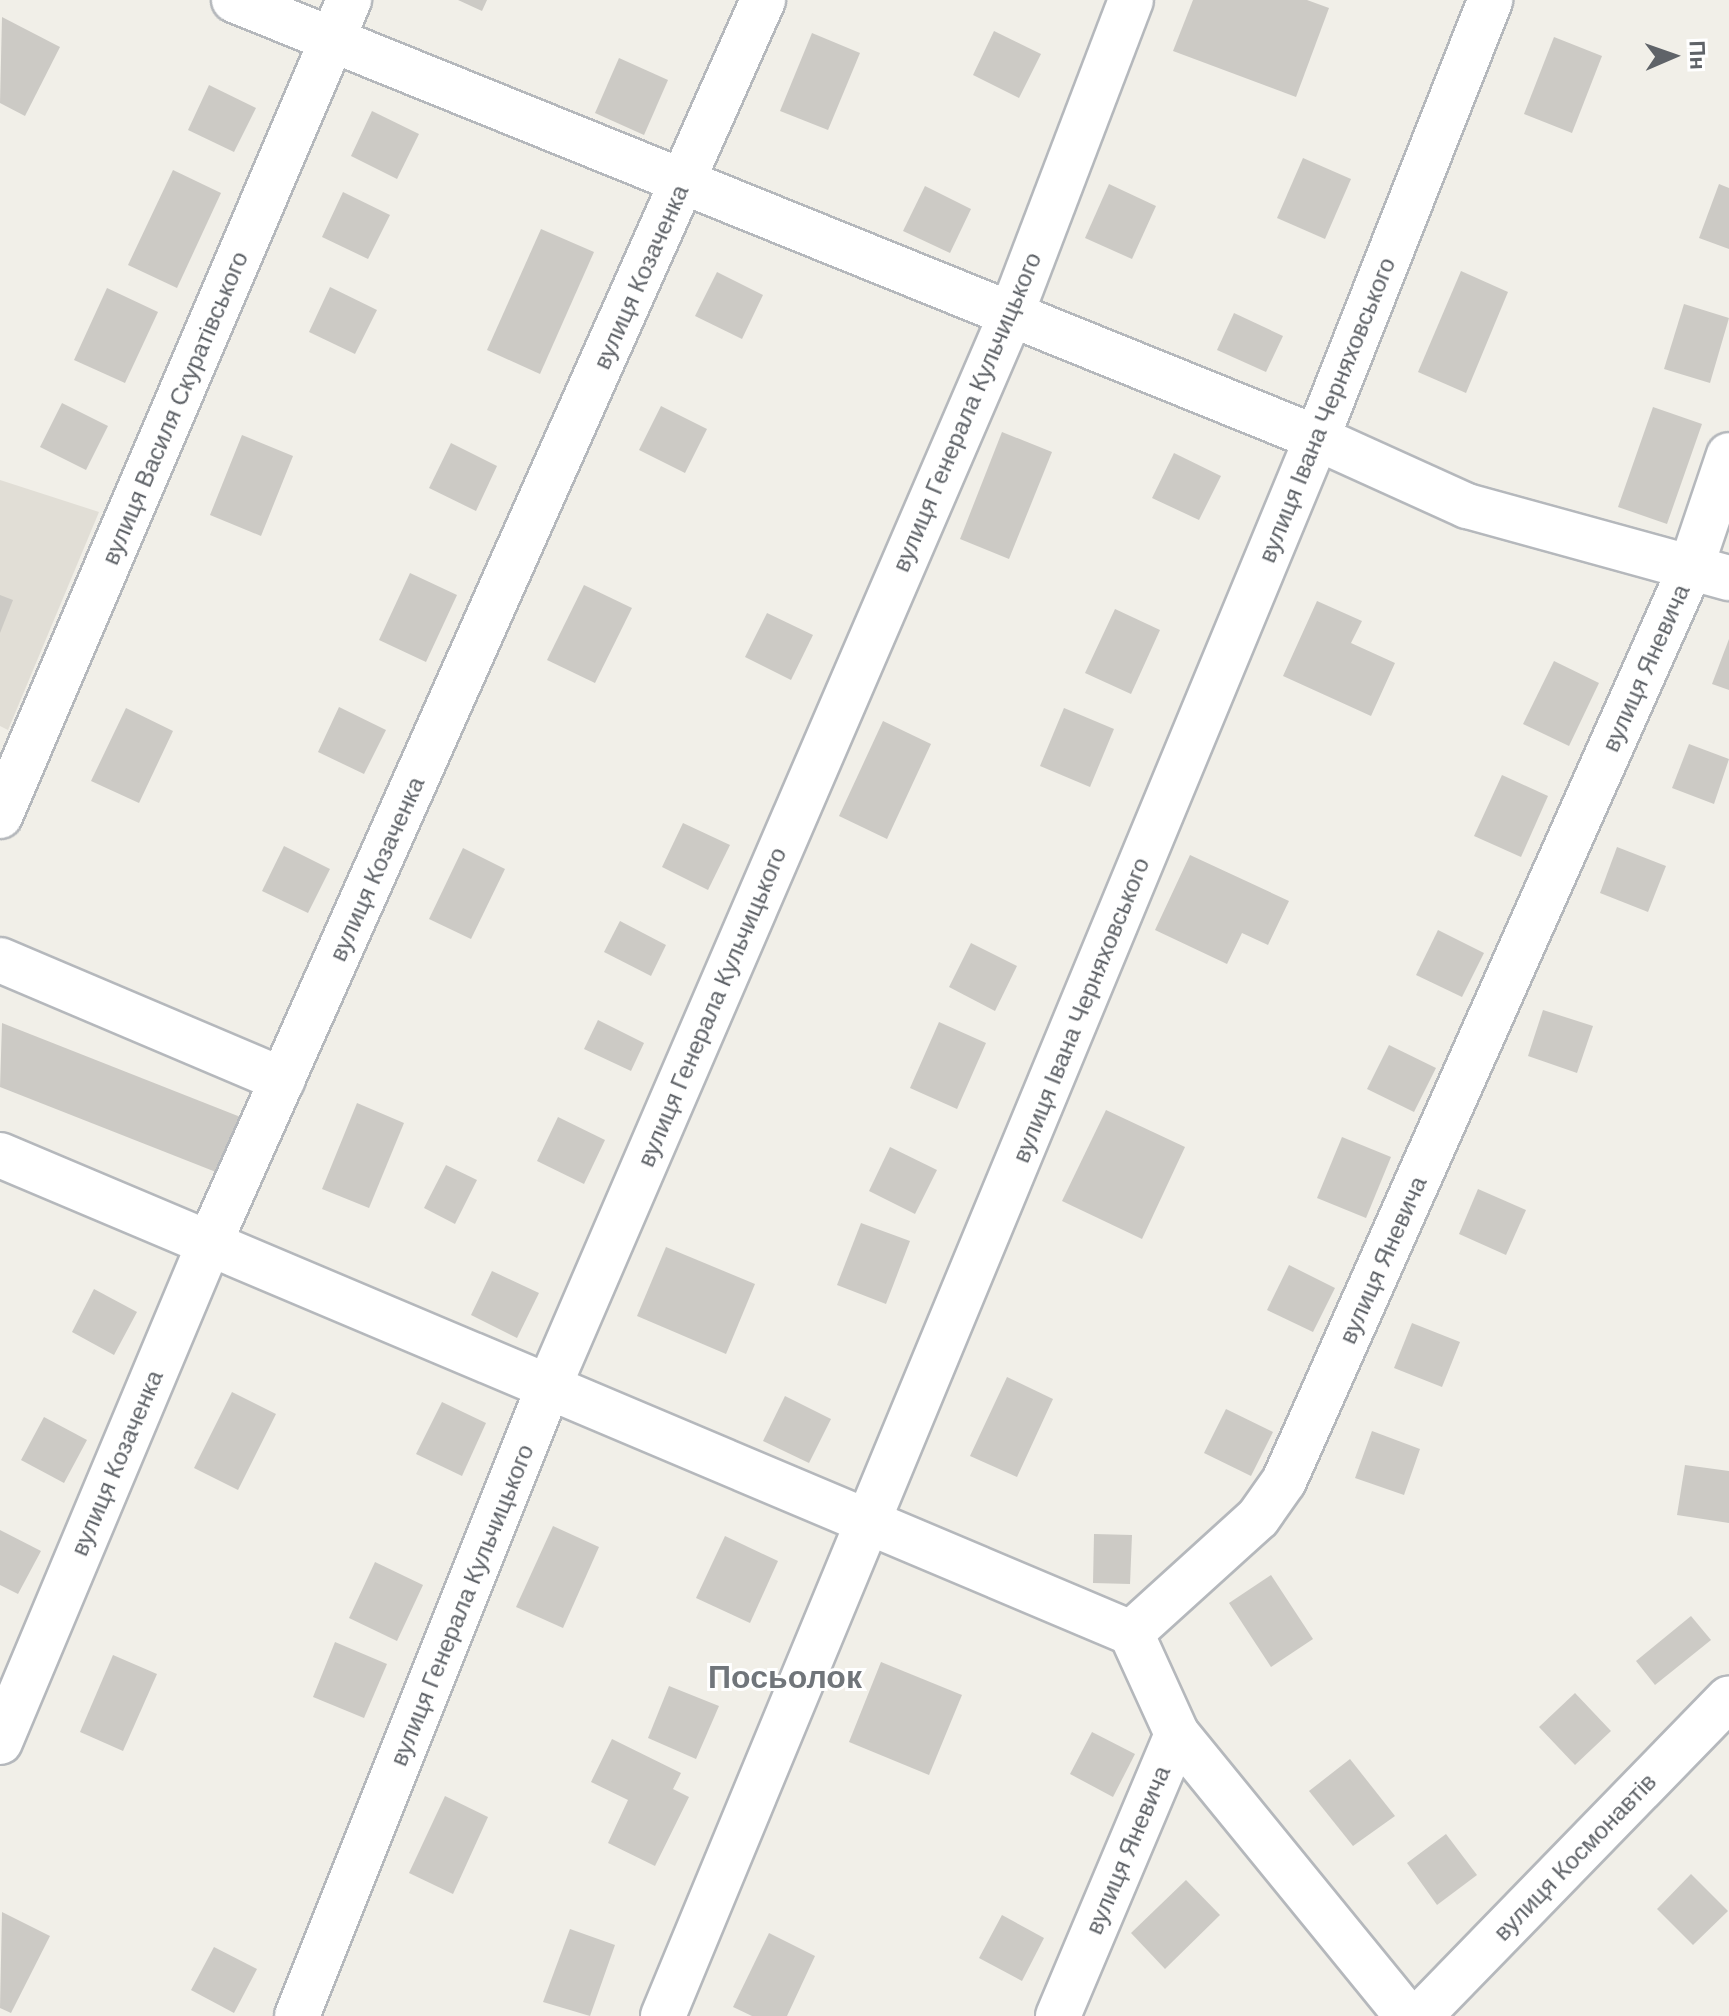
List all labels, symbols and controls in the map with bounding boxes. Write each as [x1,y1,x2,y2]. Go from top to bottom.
north arrow [1633,16,1713,96]
text: Пн [1682,40,1712,70]
street label: вулиця Козаченка [587,180,695,374]
street label: вулиця Василя Скуратівського [96,247,254,569]
street label: вулиця Генерала Кульчицького [886,248,1048,576]
street label: вулиця Івана Черняховського [1253,253,1401,567]
street label: вулиця Яневича [1596,580,1696,756]
street label: вулиця Козаченка [323,772,431,966]
street label: вулиця Генерала Кульчицького [631,843,793,1171]
street label: вулиця Івана Черняховського [1007,853,1155,1167]
street label: вулиця Яневича [1333,1172,1433,1348]
street label: вулиця Козаченка [65,1366,169,1560]
street label: вулиця Генерала Кульчицького [384,1440,540,1770]
district label: Посьолок [708,1658,862,1696]
street label: вулиця Яневича [1080,1761,1176,1939]
street label: вулиця Космонавтів [1488,1767,1662,1947]

